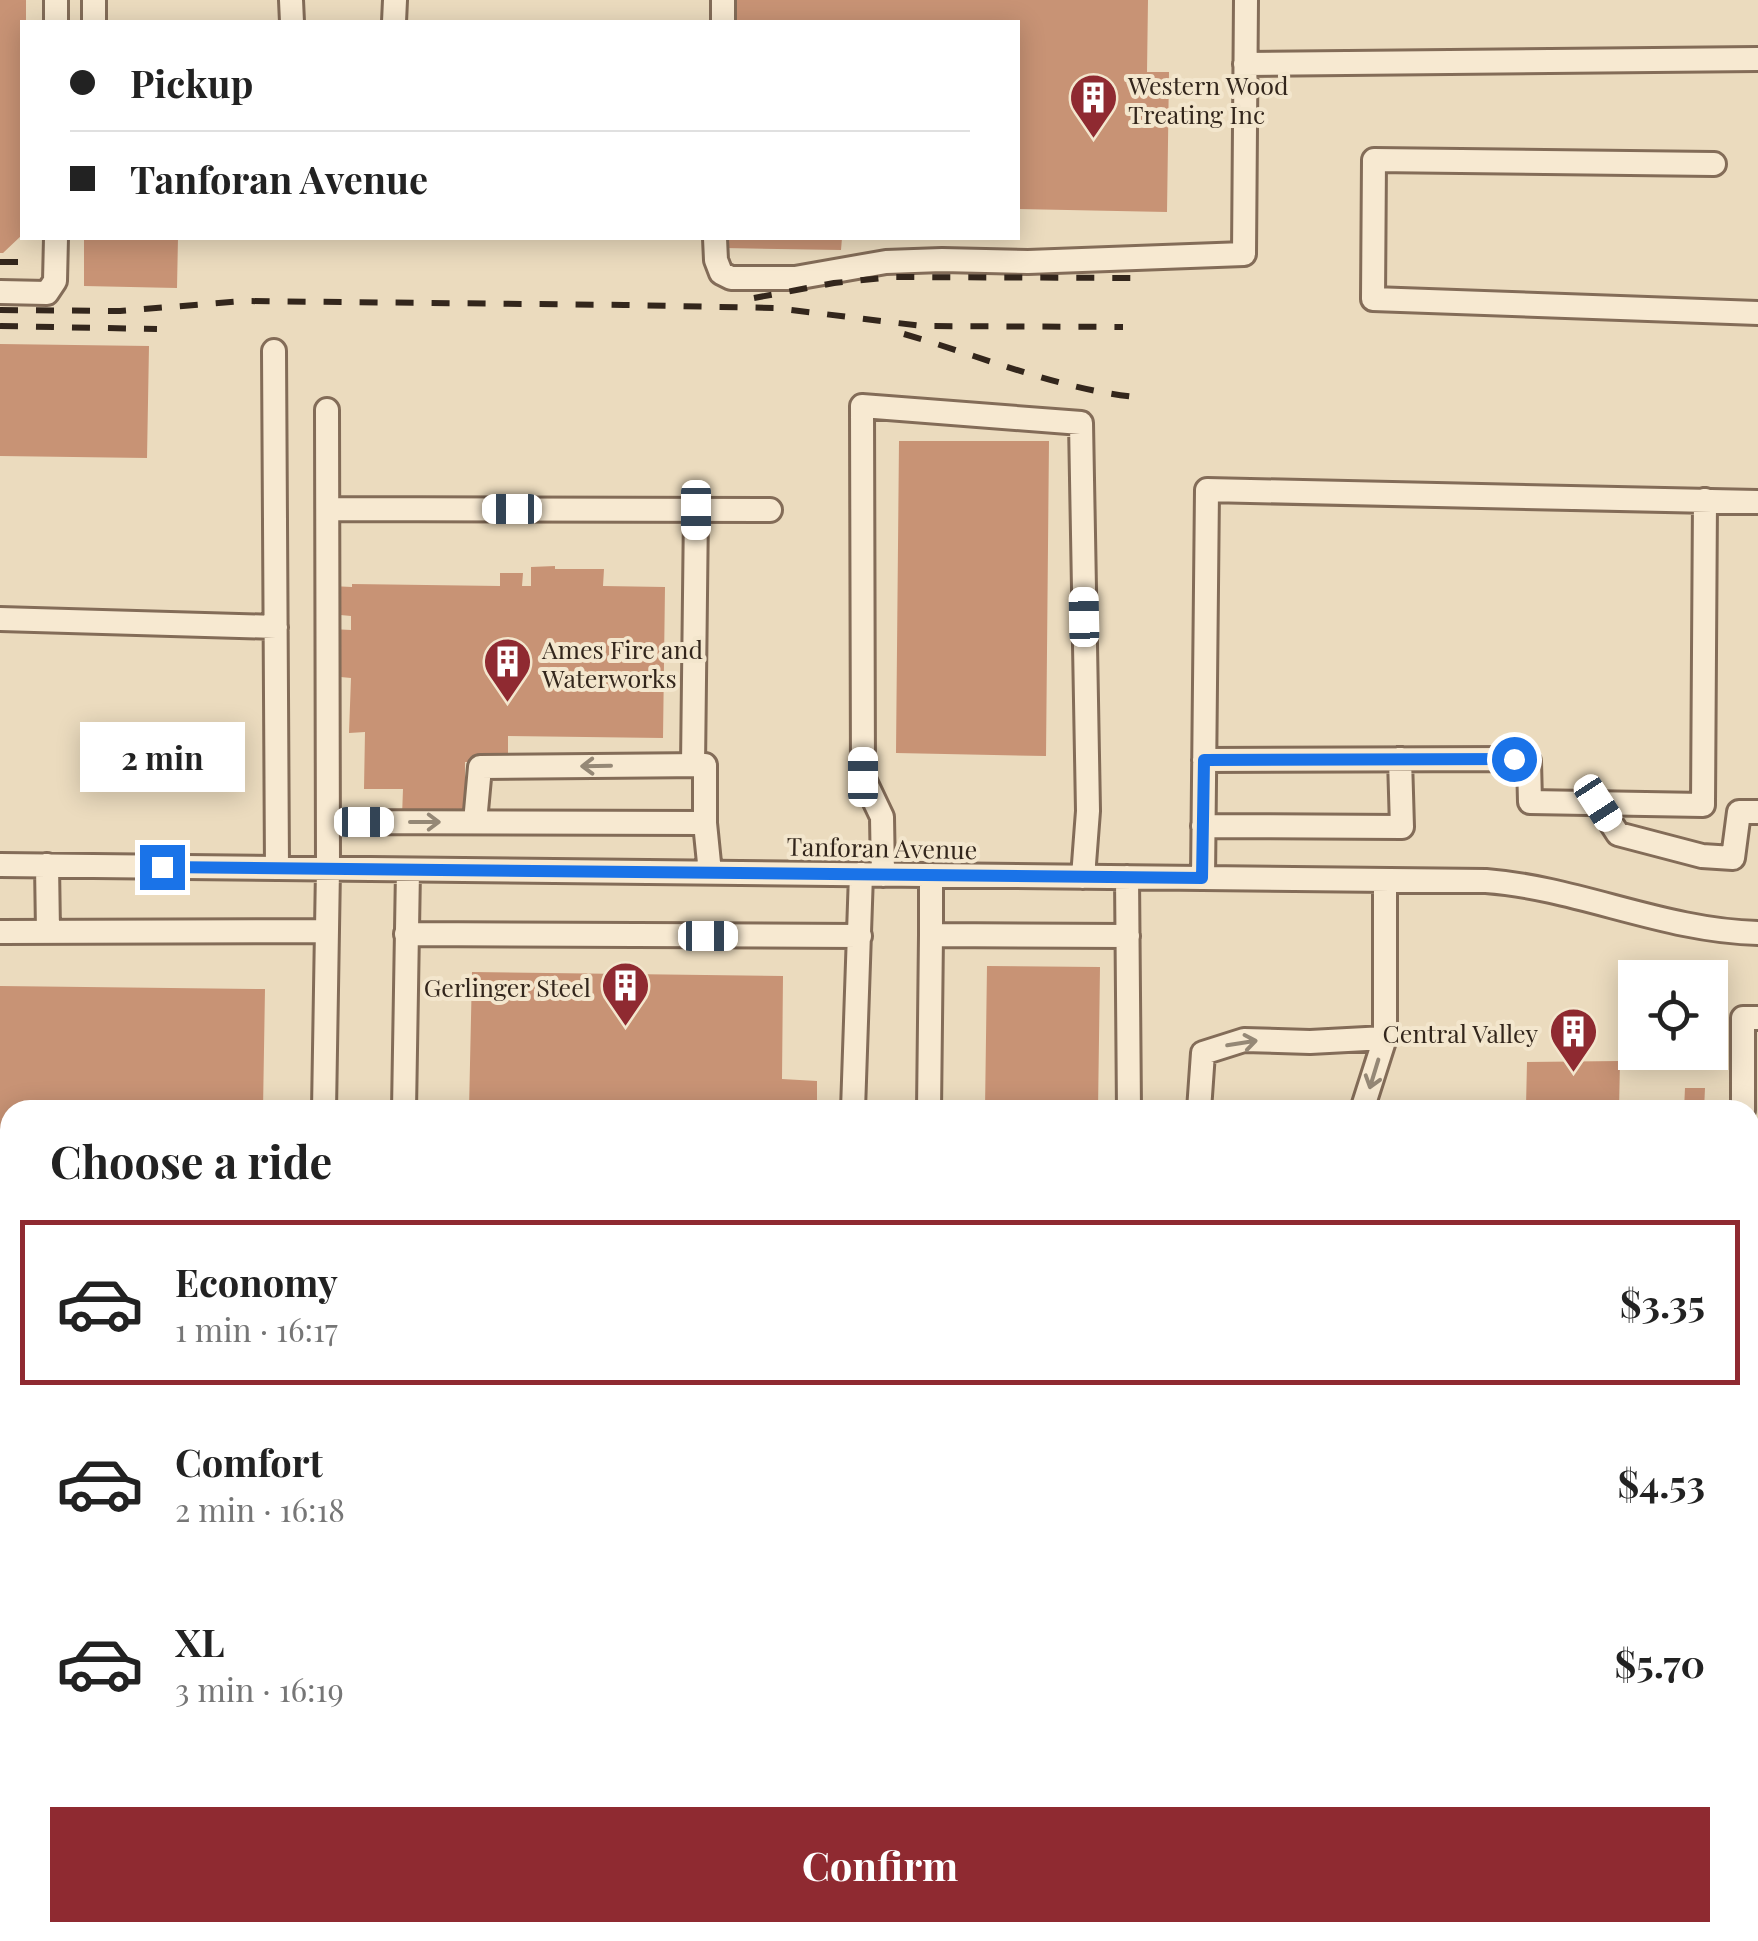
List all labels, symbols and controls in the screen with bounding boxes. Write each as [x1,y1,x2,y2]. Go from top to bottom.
text: Pickup [130,57,253,108]
place label: Western Wood Treating Inc [1127,68,1289,130]
building icon: Western Wood Treating Inc [1067,72,1119,140]
text: Tanforan Avenue [130,153,428,204]
car [681,480,711,540]
car [482,494,542,524]
car [1068,587,1100,647]
place label: Ames Fire and Waterworks [541,632,703,694]
building icon: Ames Fire and Waterworks [481,636,533,704]
callout: 2 min [80,722,244,792]
text: 2 min [121,735,204,778]
route start [1492,737,1537,782]
car [848,747,878,807]
one-way arrow [580,756,612,776]
car [1569,770,1627,836]
car [334,807,394,837]
one-way arrow [408,812,441,832]
street label: Tanforan Avenue [786,829,978,865]
route end [140,845,185,890]
car [678,921,738,951]
building icon: Gerlinger Steel [600,960,652,1028]
map controls [1618,960,1728,1070]
button: locate [1618,960,1728,1070]
place label: Gerlinger Steel [424,970,591,1003]
building icon: Central Valley [1547,1006,1599,1074]
place label: Central Valley [1383,1016,1538,1049]
one-way arrow [1225,1034,1258,1052]
one-way arrow [1363,1058,1381,1090]
text: Choose a ride [50,1130,332,1190]
text: Economy [175,1256,338,1307]
icon: car [55,1258,145,1348]
text: $3.35 [1620,1277,1705,1328]
text: 1 min · 16:17 [175,1307,338,1350]
text: Comfort [175,1436,323,1487]
icon: car [55,1438,145,1528]
text: $4.53 [1617,1457,1705,1508]
text: 2 min · 16:18 [175,1487,345,1530]
text: XL [175,1616,224,1667]
icon: car [55,1618,145,1708]
text: $5.70 [1614,1637,1705,1688]
text: 3 min · 16:19 [175,1667,344,1710]
button: Confirm [50,1807,1710,1922]

